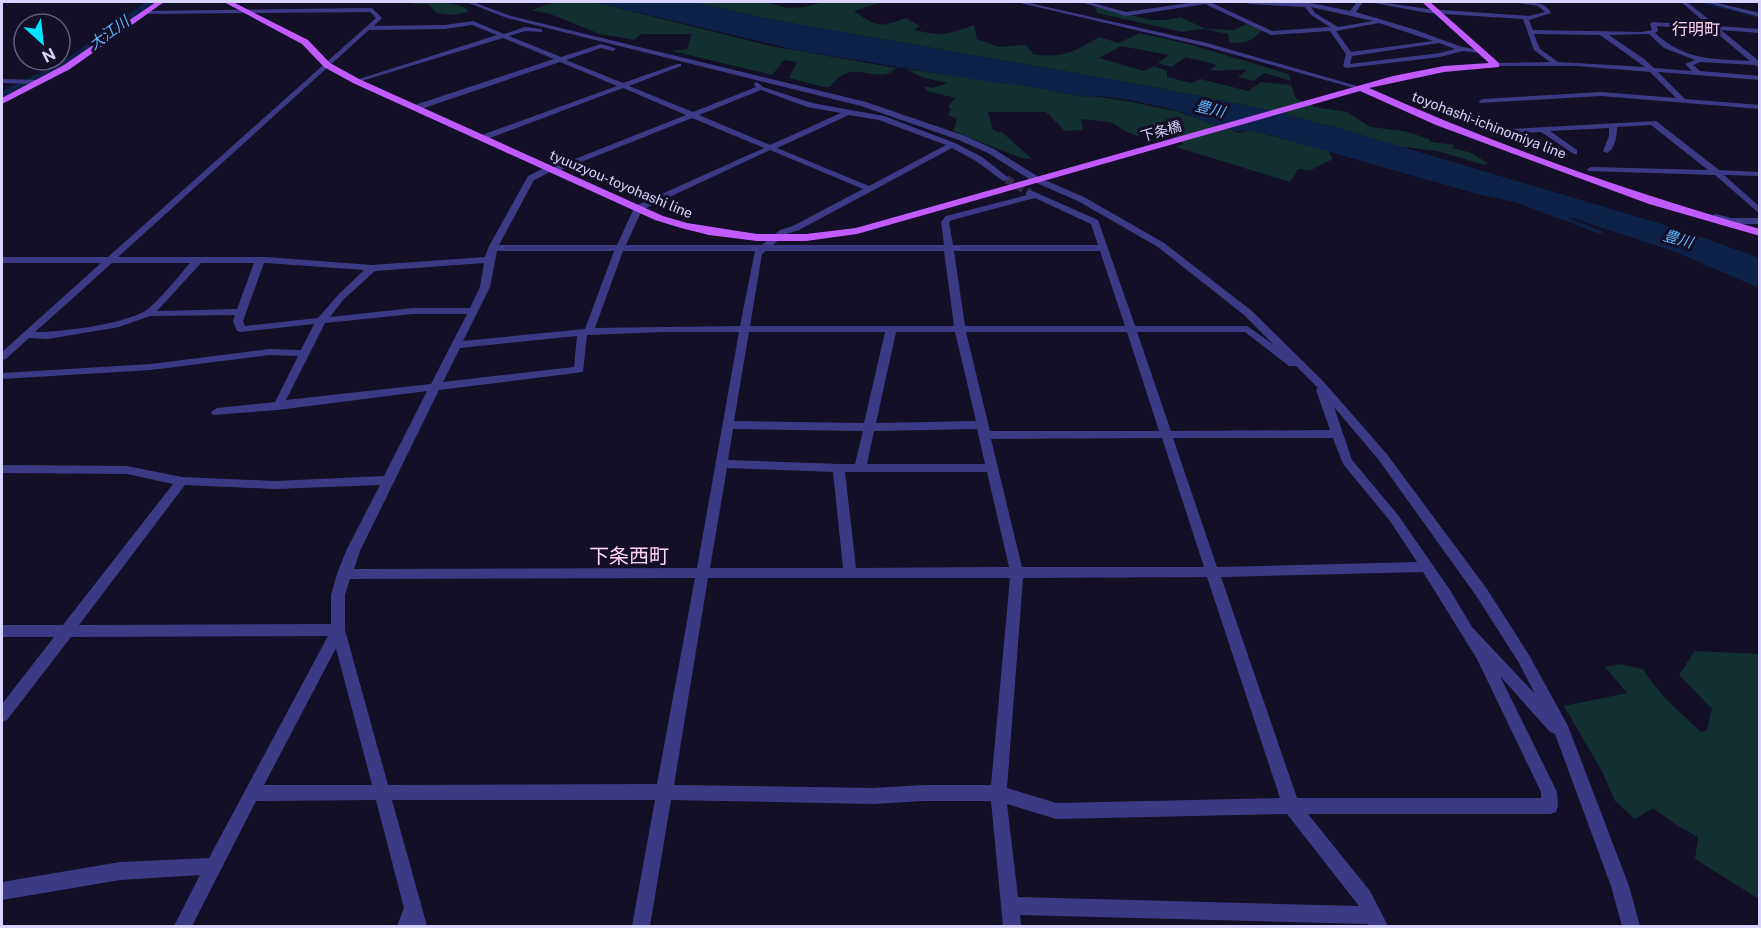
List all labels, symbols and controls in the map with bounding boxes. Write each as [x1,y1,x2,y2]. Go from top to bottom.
water label: 大江川 [86,11,134,53]
north arrow [12,12,72,72]
district label: 行明町 [1672,20,1720,39]
text: N [39,44,58,66]
street label: toyohashi-ichinomiya line [1409,88,1569,162]
water label: 豊川 [1194,97,1229,121]
street label: 下条橋 [1139,118,1183,144]
street label: tyuuzyou-toyohashi line [547,147,695,221]
water label: 豊川 [1661,226,1697,251]
district label: 下条西町 [589,544,669,568]

